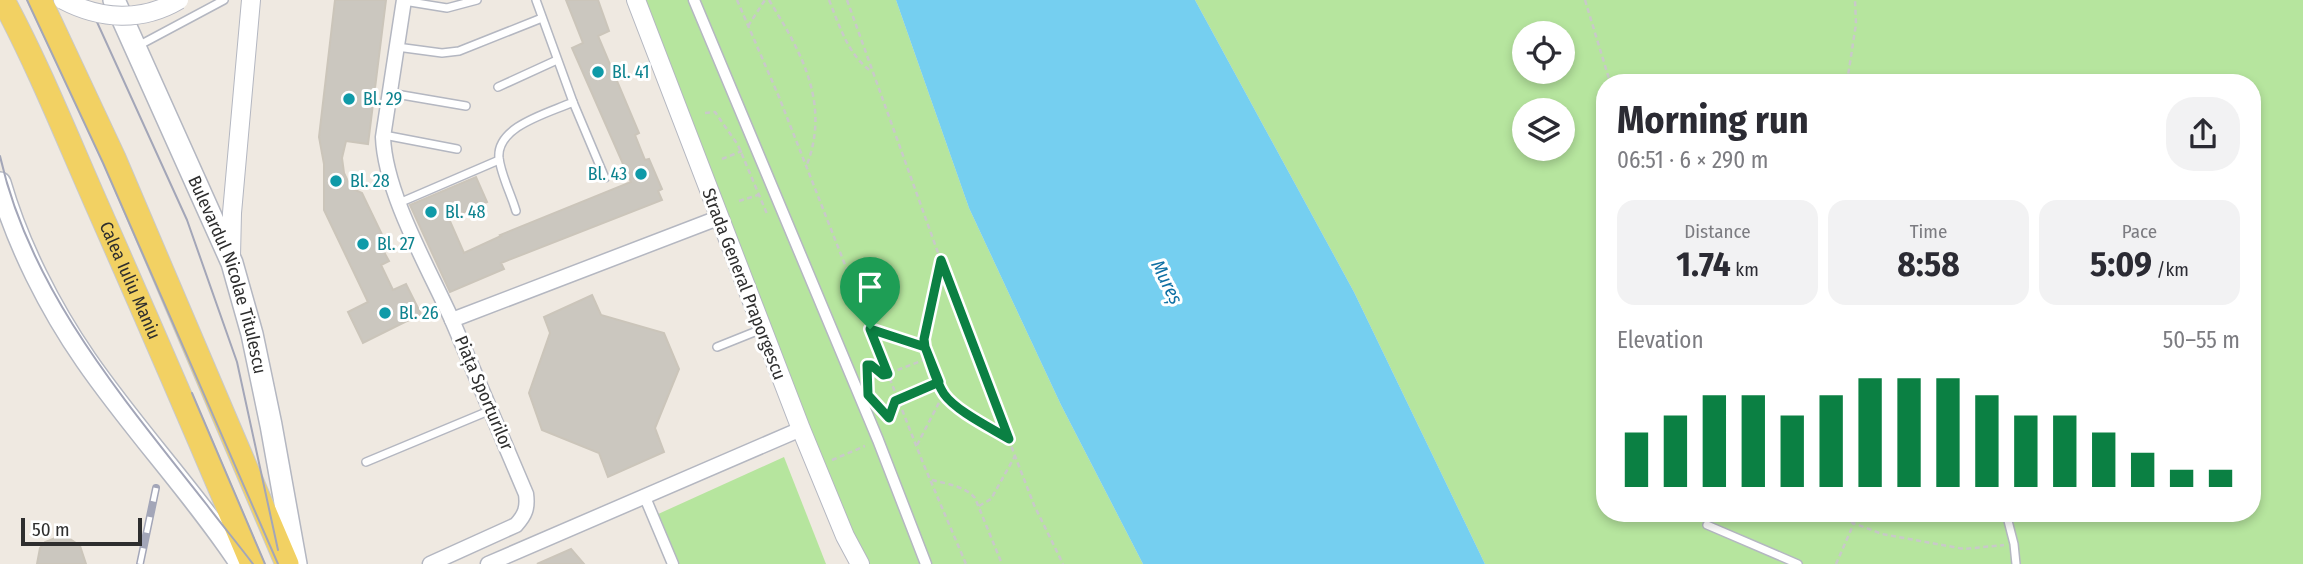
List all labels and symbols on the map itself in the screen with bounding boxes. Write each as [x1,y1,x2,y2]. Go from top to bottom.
place label: Bl. 41 [612,61,649,83]
marker: Bl. 41 [590,64,606,80]
place label: Bl. 29 [363,88,402,110]
marker: Bl. 29 [341,91,357,107]
place label: Bl. 43 [588,163,627,185]
marker: Bl. 43 [633,166,649,182]
place label: Bl. 28 [350,170,390,192]
street label: Bulevardul Nicolae Titulescu [183,172,271,376]
marker: Bl. 28 [328,173,344,189]
street label: Strada General Praporgescu [697,185,791,383]
place label: Bl. 48 [445,201,485,223]
marker: Bl. 48 [423,204,439,220]
street label: Calea Iuliu Maniu [95,218,165,343]
place label: Bl. 27 [377,233,415,255]
marker: Bl. 27 [355,236,371,252]
water label: Mureș [1146,256,1188,308]
pin [840,257,900,329]
place label: Bl. 26 [399,302,439,324]
marker: Bl. 26 [377,305,393,321]
street label: Piața Sporturilor [450,332,518,454]
scale bar [21,515,142,547]

